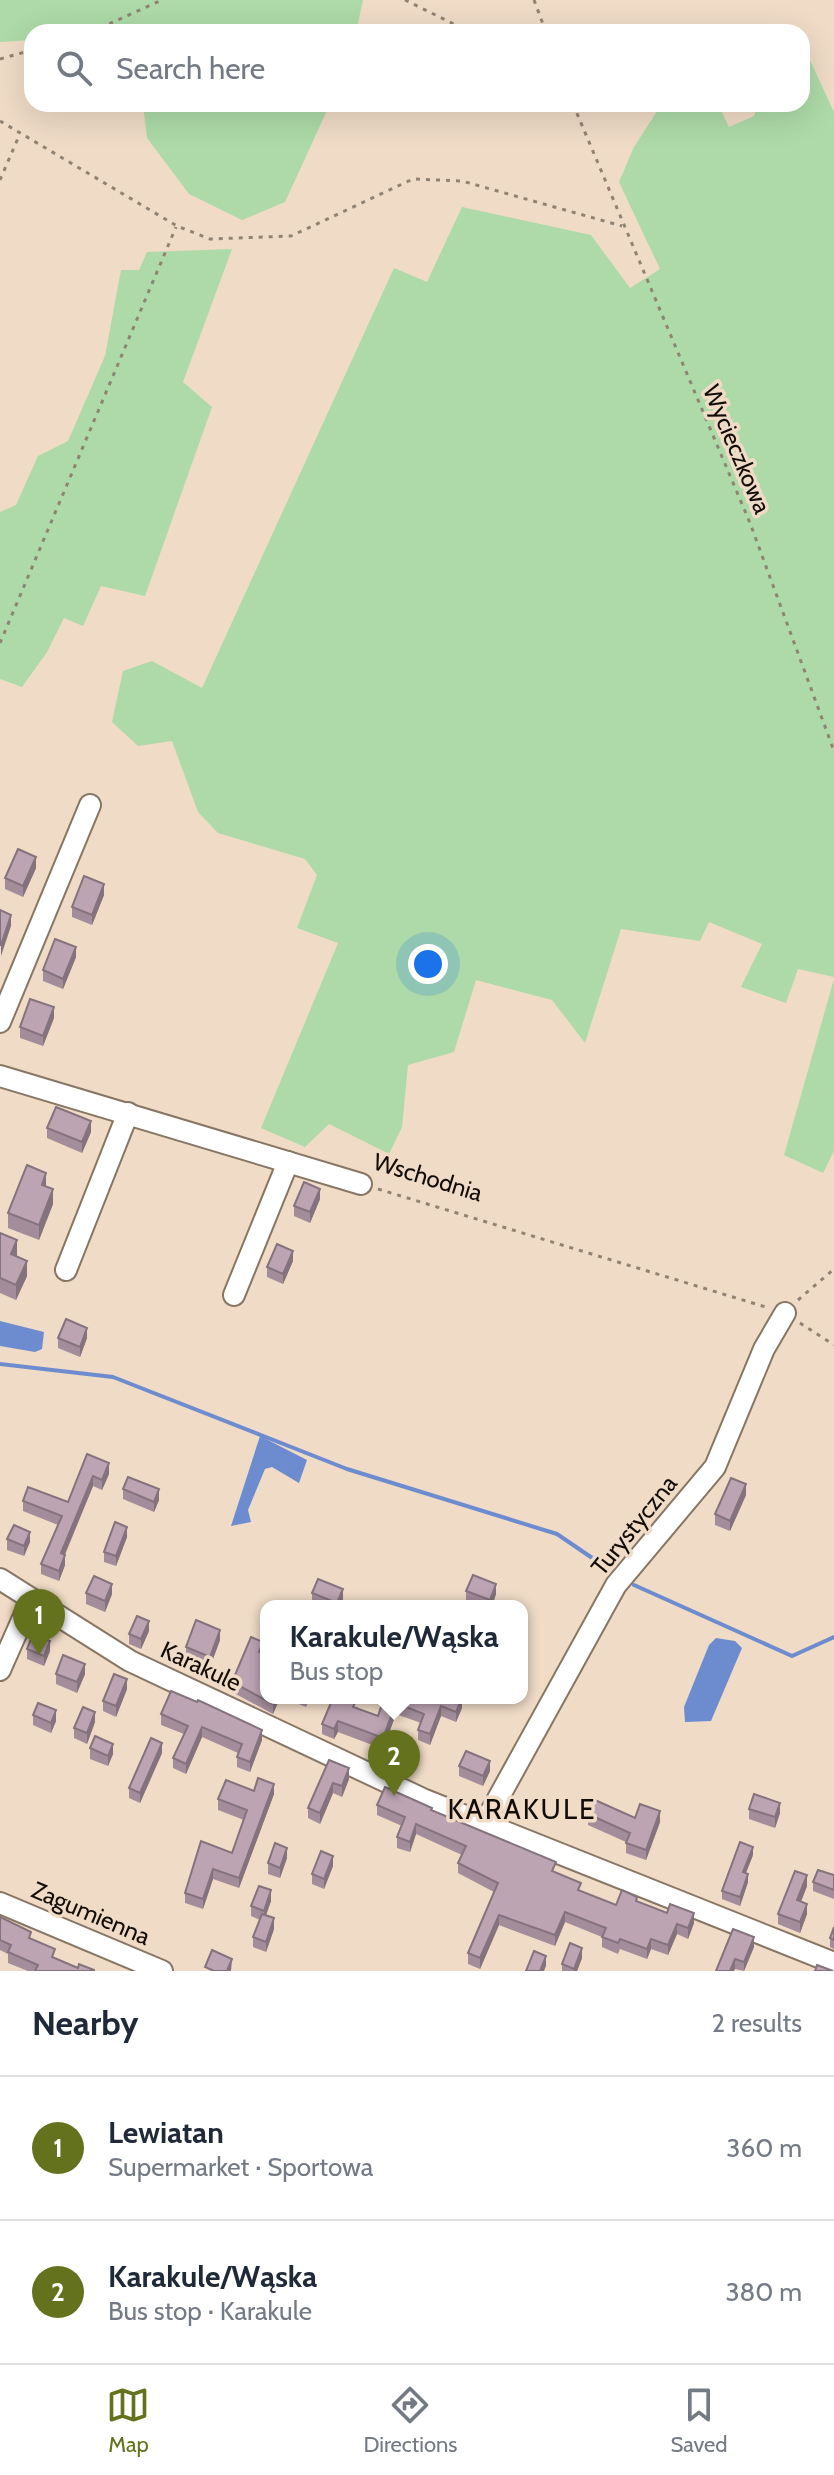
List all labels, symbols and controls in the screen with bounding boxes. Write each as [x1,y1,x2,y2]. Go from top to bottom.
search box [24,24,810,112]
icon: search [52,46,96,90]
text: Search here [116,50,265,87]
street label: Wycieczkowa [697,380,777,518]
your location [408,944,448,984]
street label: Wschodnia [370,1147,486,1207]
street label: Turystyczna [585,1469,683,1581]
pin: 1 [13,1589,65,1655]
popup [260,1600,528,1704]
text: Karakule/Wąska [289,1618,499,1655]
street label: Karakule [156,1635,246,1697]
text: Bus stop [289,1655,383,1687]
pin: 2 [368,1730,420,1796]
district label: KARAKULE [448,1792,596,1826]
street label: Zagumienna [27,1875,155,1951]
text: Nearby [32,2002,139,2044]
text: 2 results [711,2007,802,2039]
text: Lewiatan [108,2114,224,2151]
text: 1 [53,2132,63,2164]
text: 360 m [726,2132,802,2164]
text: Supermarket · Sportowa [108,2151,373,2183]
text: Karakule/Wąska [108,2258,317,2295]
text: 2 [51,2276,65,2308]
text: 380 m [725,2276,802,2308]
text: Bus stop · Karakule [108,2295,312,2327]
tab: Map [106,2383,150,2458]
tab: Directions [363,2383,457,2458]
tab: Saved [670,2383,728,2458]

